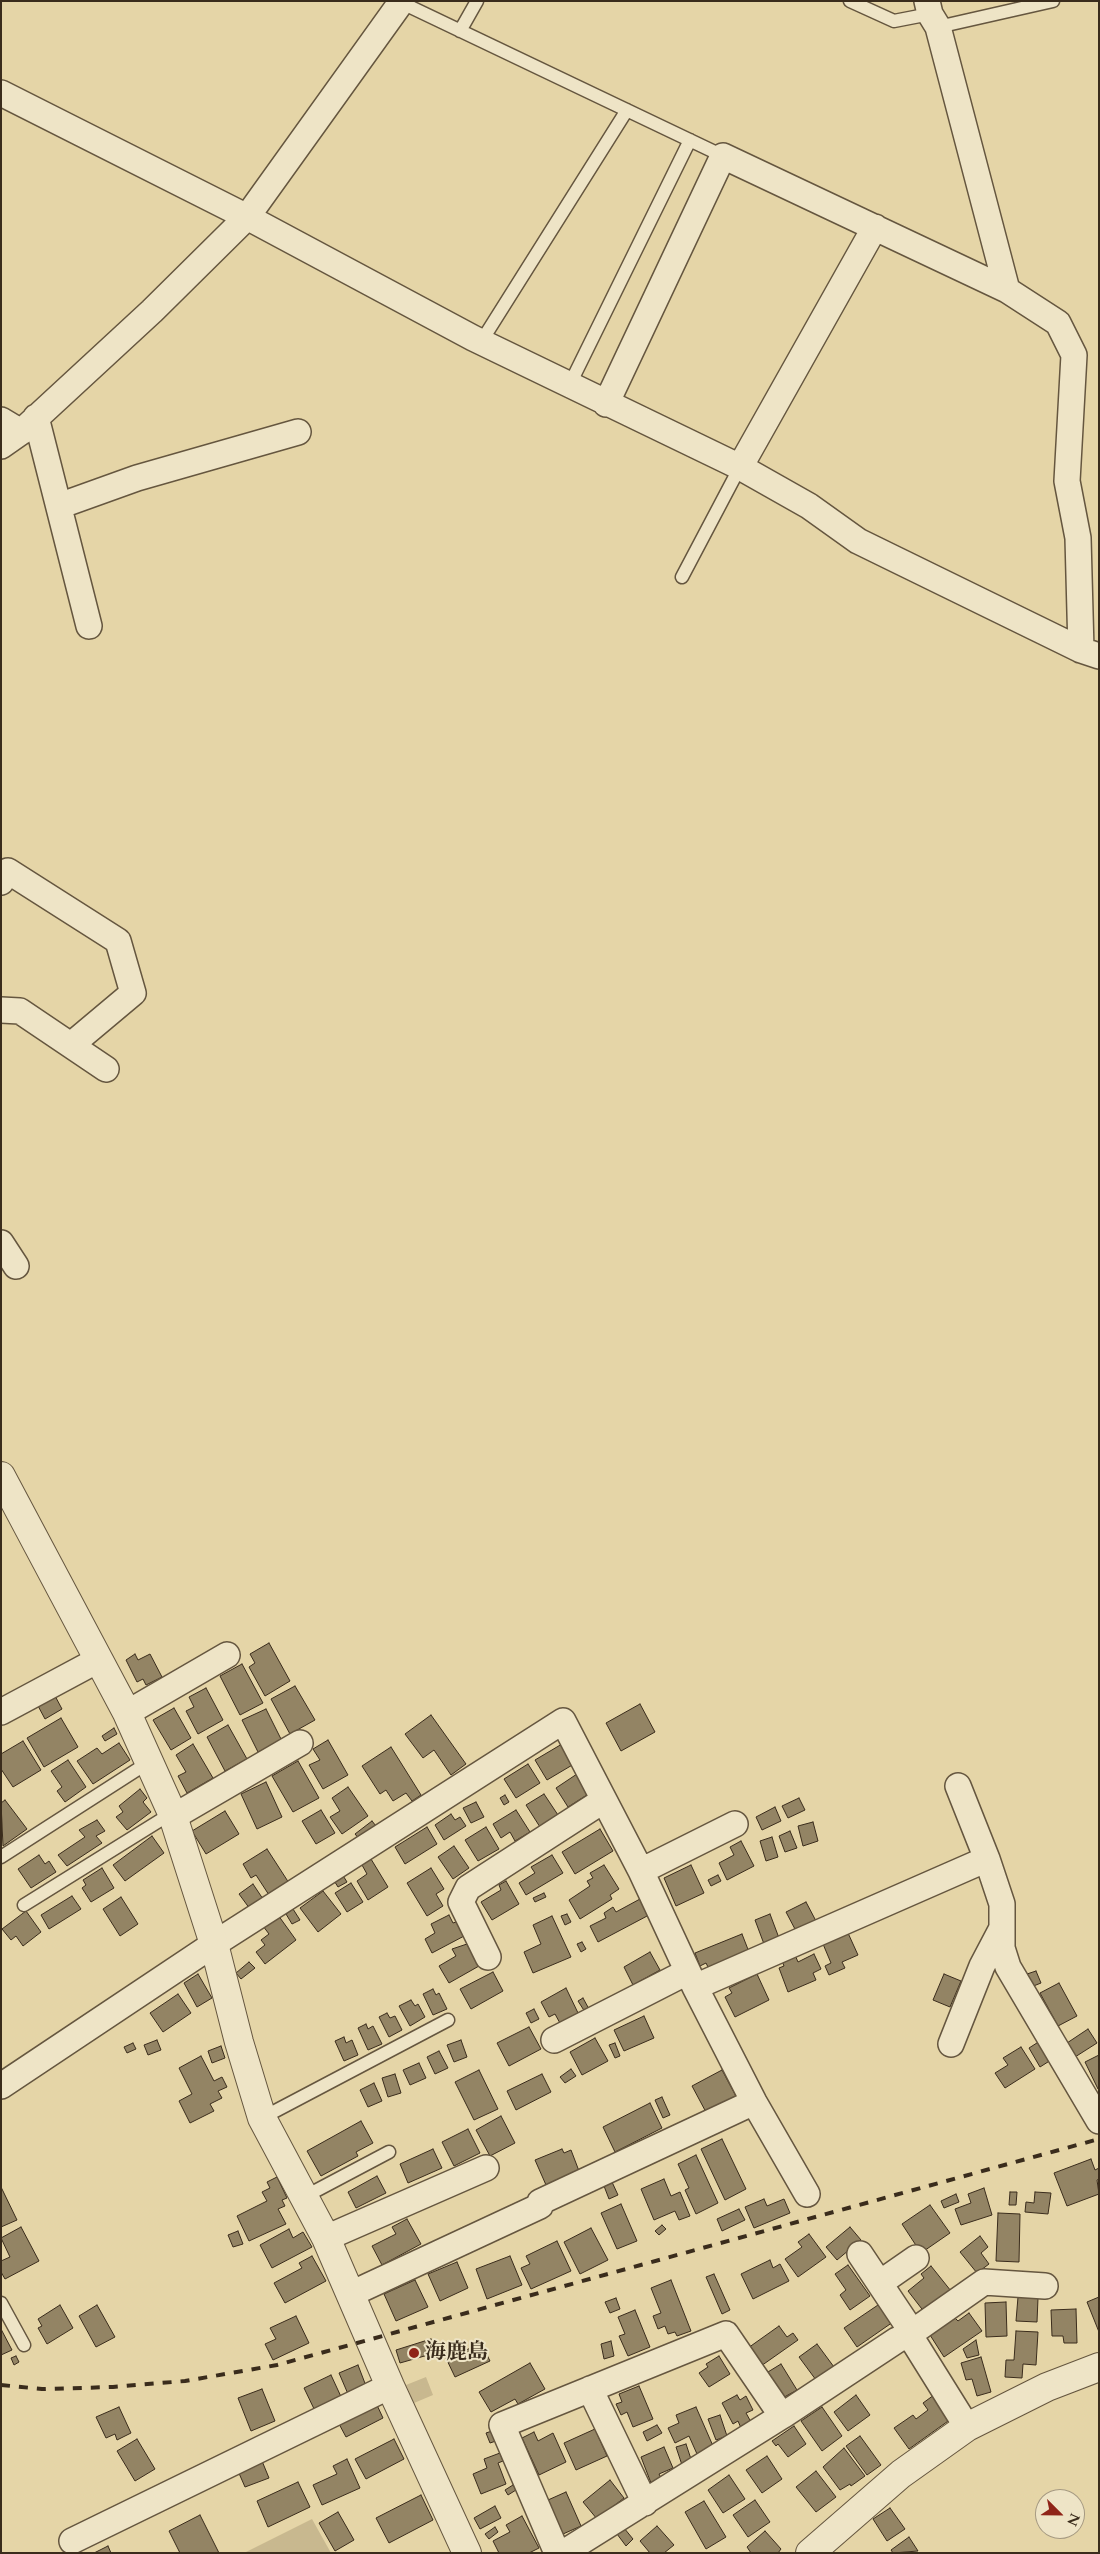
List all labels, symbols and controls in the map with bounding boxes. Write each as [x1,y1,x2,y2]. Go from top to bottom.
place label: 海鹿島 [425,2340,488,2366]
marker: 海鹿島 [407,2346,421,2360]
north arrow [1035,2489,1085,2539]
text: N [1062,2510,1084,2529]

